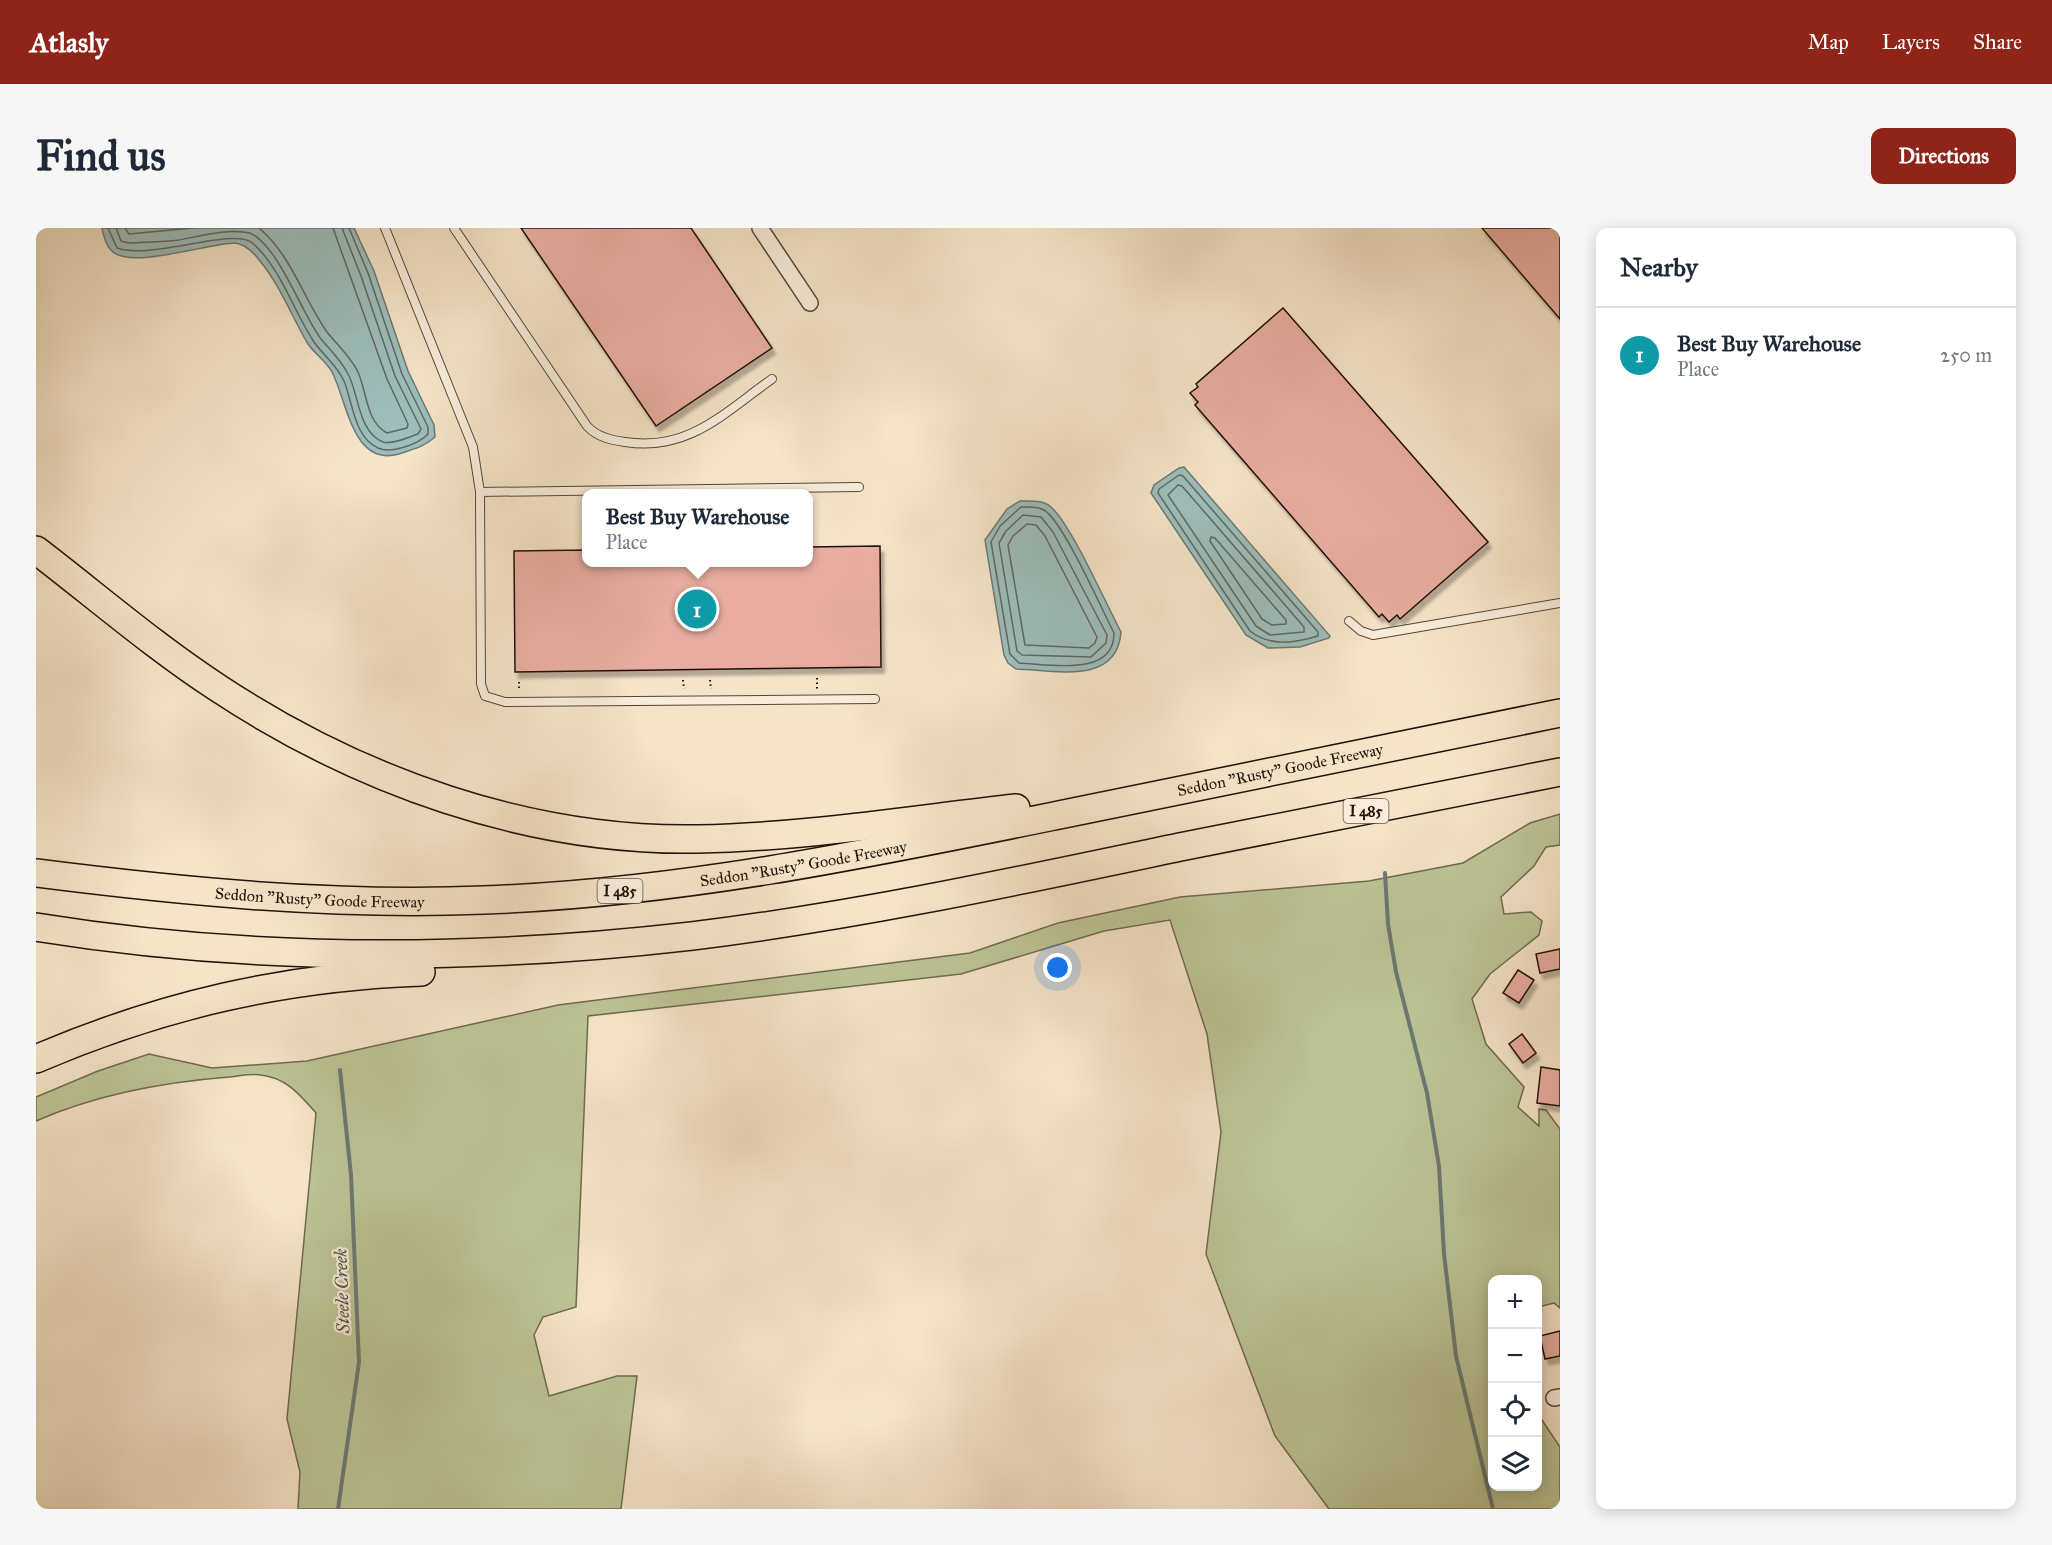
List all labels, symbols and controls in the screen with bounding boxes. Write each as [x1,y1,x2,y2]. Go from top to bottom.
text: Atlasly [30,25,108,60]
text: Map [1808,29,1849,55]
text: Layers [1882,29,1940,55]
text: Share [1973,29,2022,55]
button: Directions [1871,128,2016,184]
text: Find us [36,130,166,182]
text: Nearby [1620,251,1698,283]
text: Best Buy Warehouse [1677,330,1861,357]
text: 1 [1636,343,1643,367]
text: 250 m [1940,343,1992,367]
text: Place [1677,357,1719,381]
popup [582,489,813,567]
text: Best Buy Warehouse [605,503,790,530]
text: Place [605,530,648,554]
pin: 1 [678,586,716,632]
street label: Seddon "Rusty" Goode Freeway [1176,739,1385,800]
road number: I 485 [1344,799,1388,823]
street label: Seddon "Rusty" Goode Freeway [699,837,909,890]
road number: I 485 [598,879,642,903]
street label: Seddon "Rusty" Goode Freeway [214,883,425,911]
your location [1043,953,1072,982]
water label: Steele Creek [330,1248,355,1335]
map controls [1488,1275,1542,1491]
button: + [1488,1275,1542,1329]
button: − [1488,1329,1542,1383]
button: locate [1488,1383,1542,1437]
button: layers [1488,1437,1542,1491]

